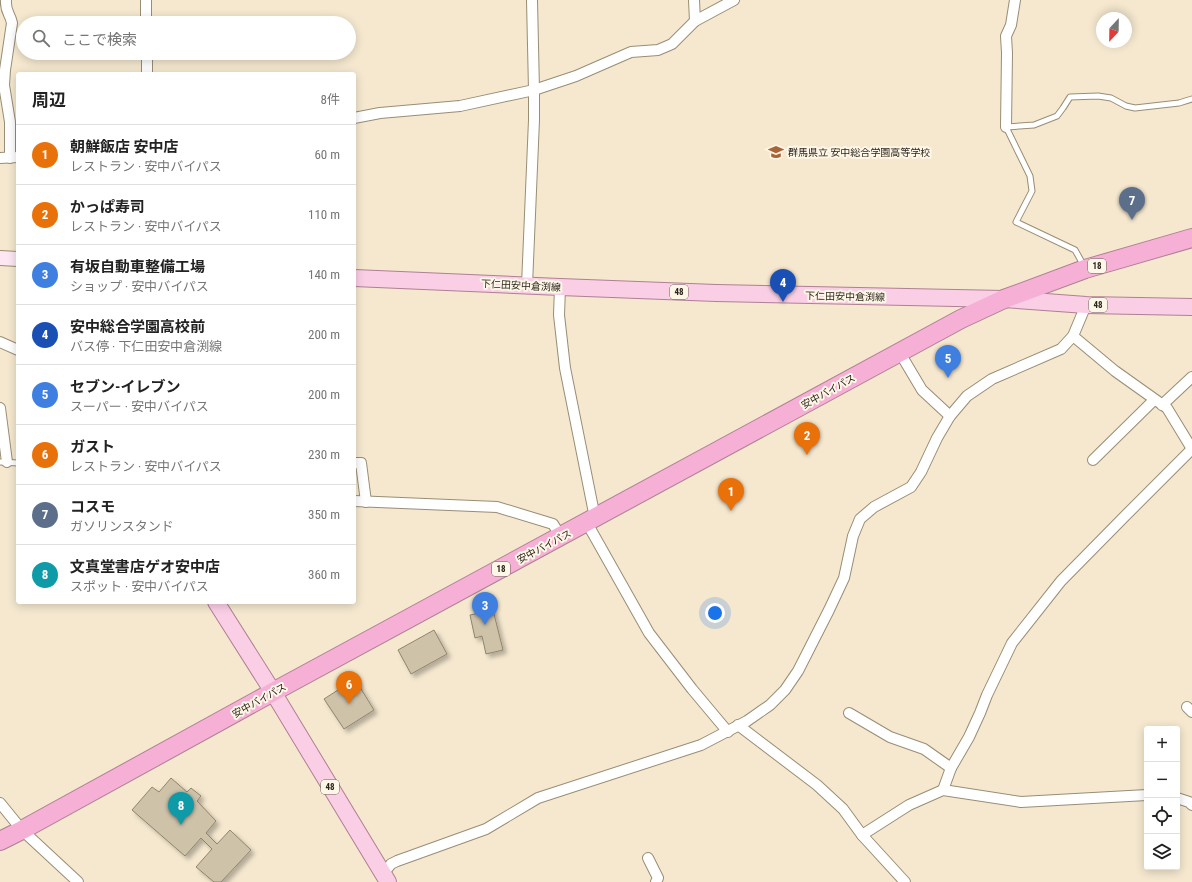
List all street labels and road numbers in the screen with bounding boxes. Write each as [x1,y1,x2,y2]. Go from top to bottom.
road number: 18 [1088,259,1106,273]
street label: 下仁田安中倉渕線 [481,278,561,293]
road number: 48 [670,285,688,299]
street label: 下仁田安中倉渕線 [805,290,885,303]
road number: 48 [1089,298,1107,312]
street label: 安中バイパス [799,372,857,411]
street label: 安中バイパス [515,528,573,565]
road number: 18 [492,562,510,576]
street label: 安中バイパス [230,681,288,720]
road number: 48 [321,780,339,794]

